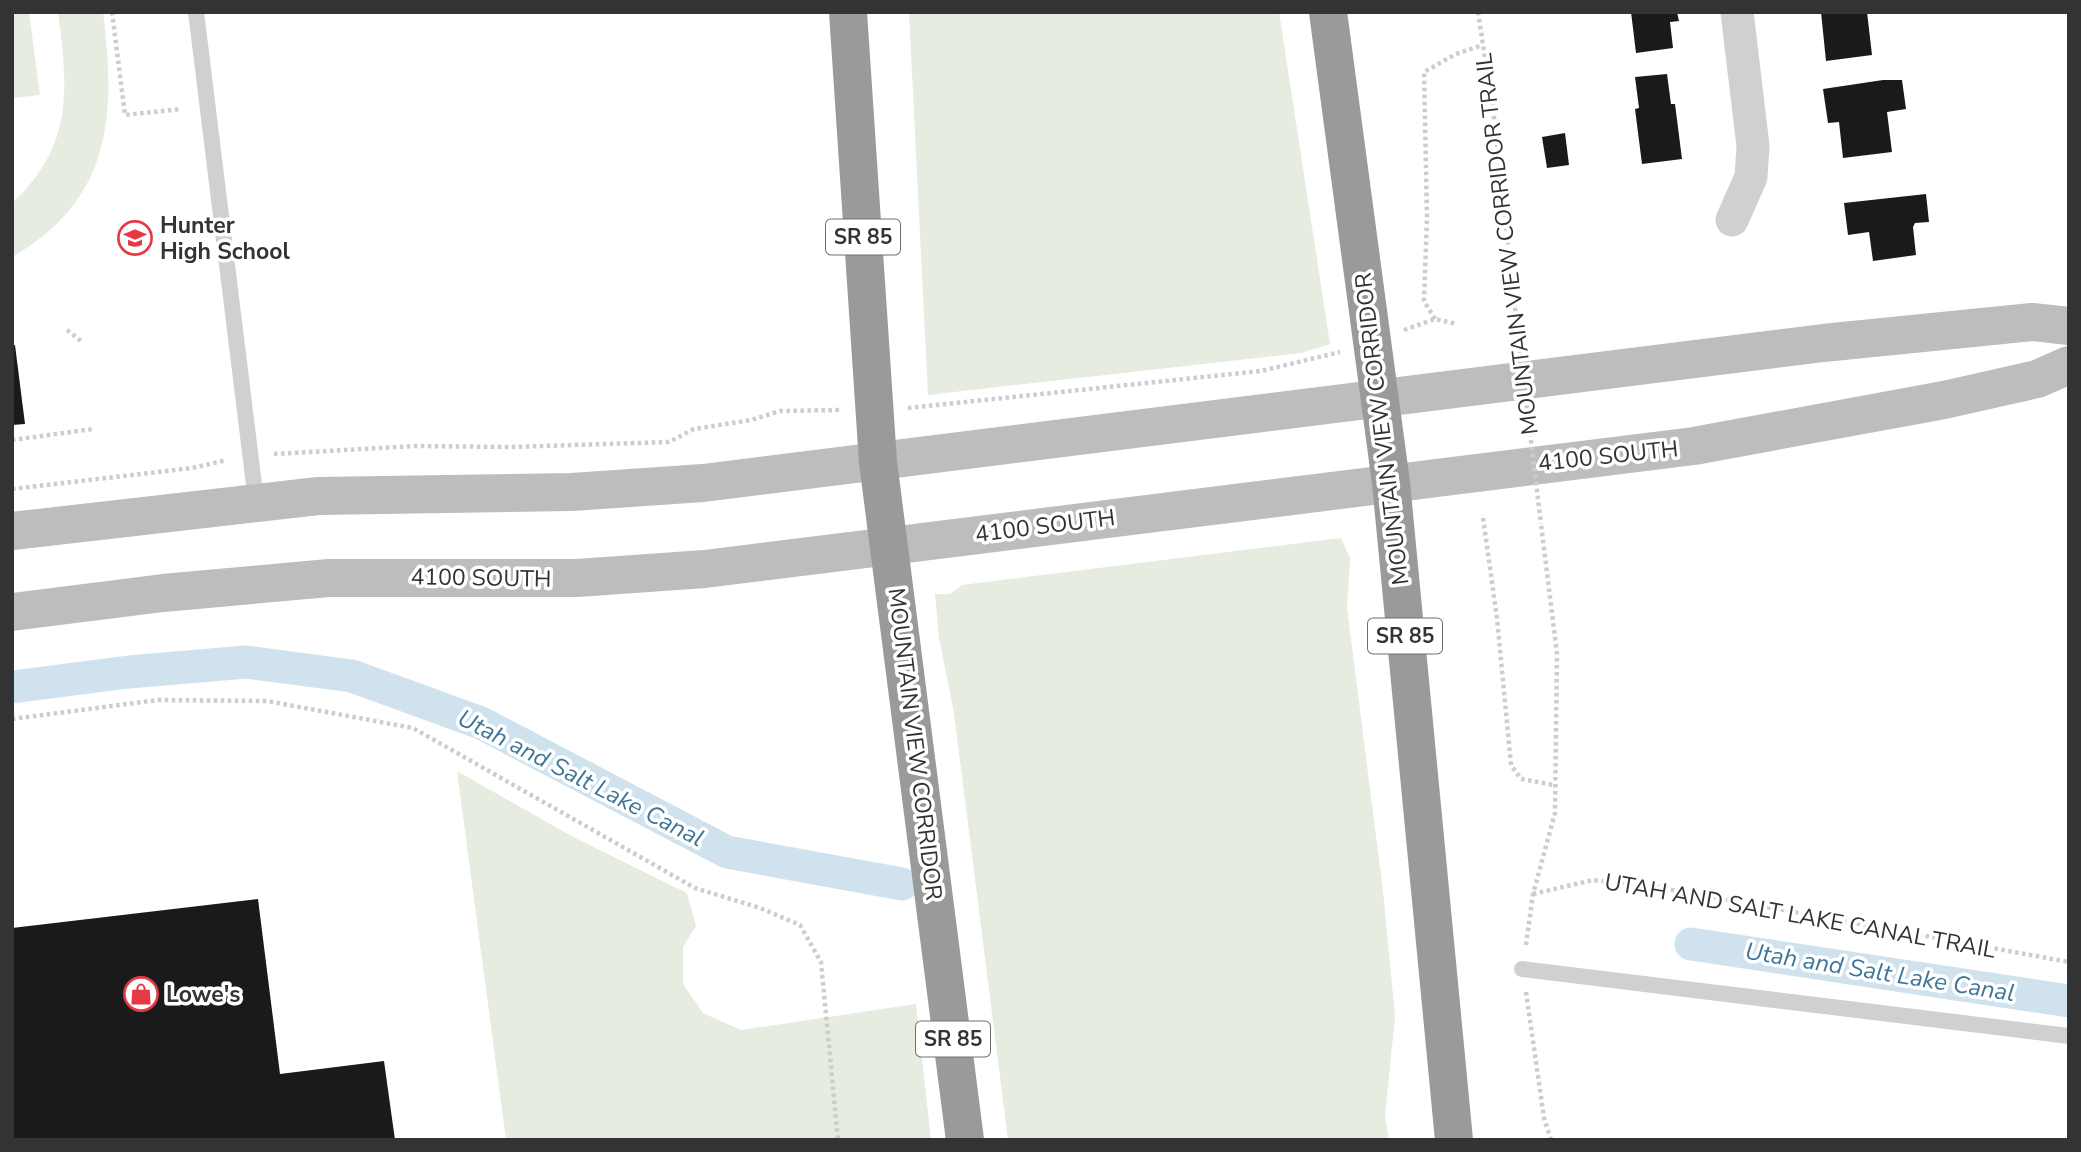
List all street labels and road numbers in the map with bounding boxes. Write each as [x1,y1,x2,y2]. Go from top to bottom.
street label: MOUNTAIN VIEW CORRIDOR TRAIL [1468,51,1546,437]
road number: SR 85 [826,219,900,254]
street label: MOUNTAIN VIEW CORRIDOR [1347,271,1417,587]
street label: 4100 SOUTH [1536,433,1680,479]
street label: 4100 SOUTH [973,502,1117,550]
street label: 4100 SOUTH [410,561,552,595]
street label: MOUNTAIN VIEW CORRIDOR [880,586,950,902]
road number: SR 85 [1368,618,1442,654]
street label: UTAH AND SALT LAKE CANAL TRAIL [1602,866,1998,966]
road number: SR 85 [916,1021,990,1056]

